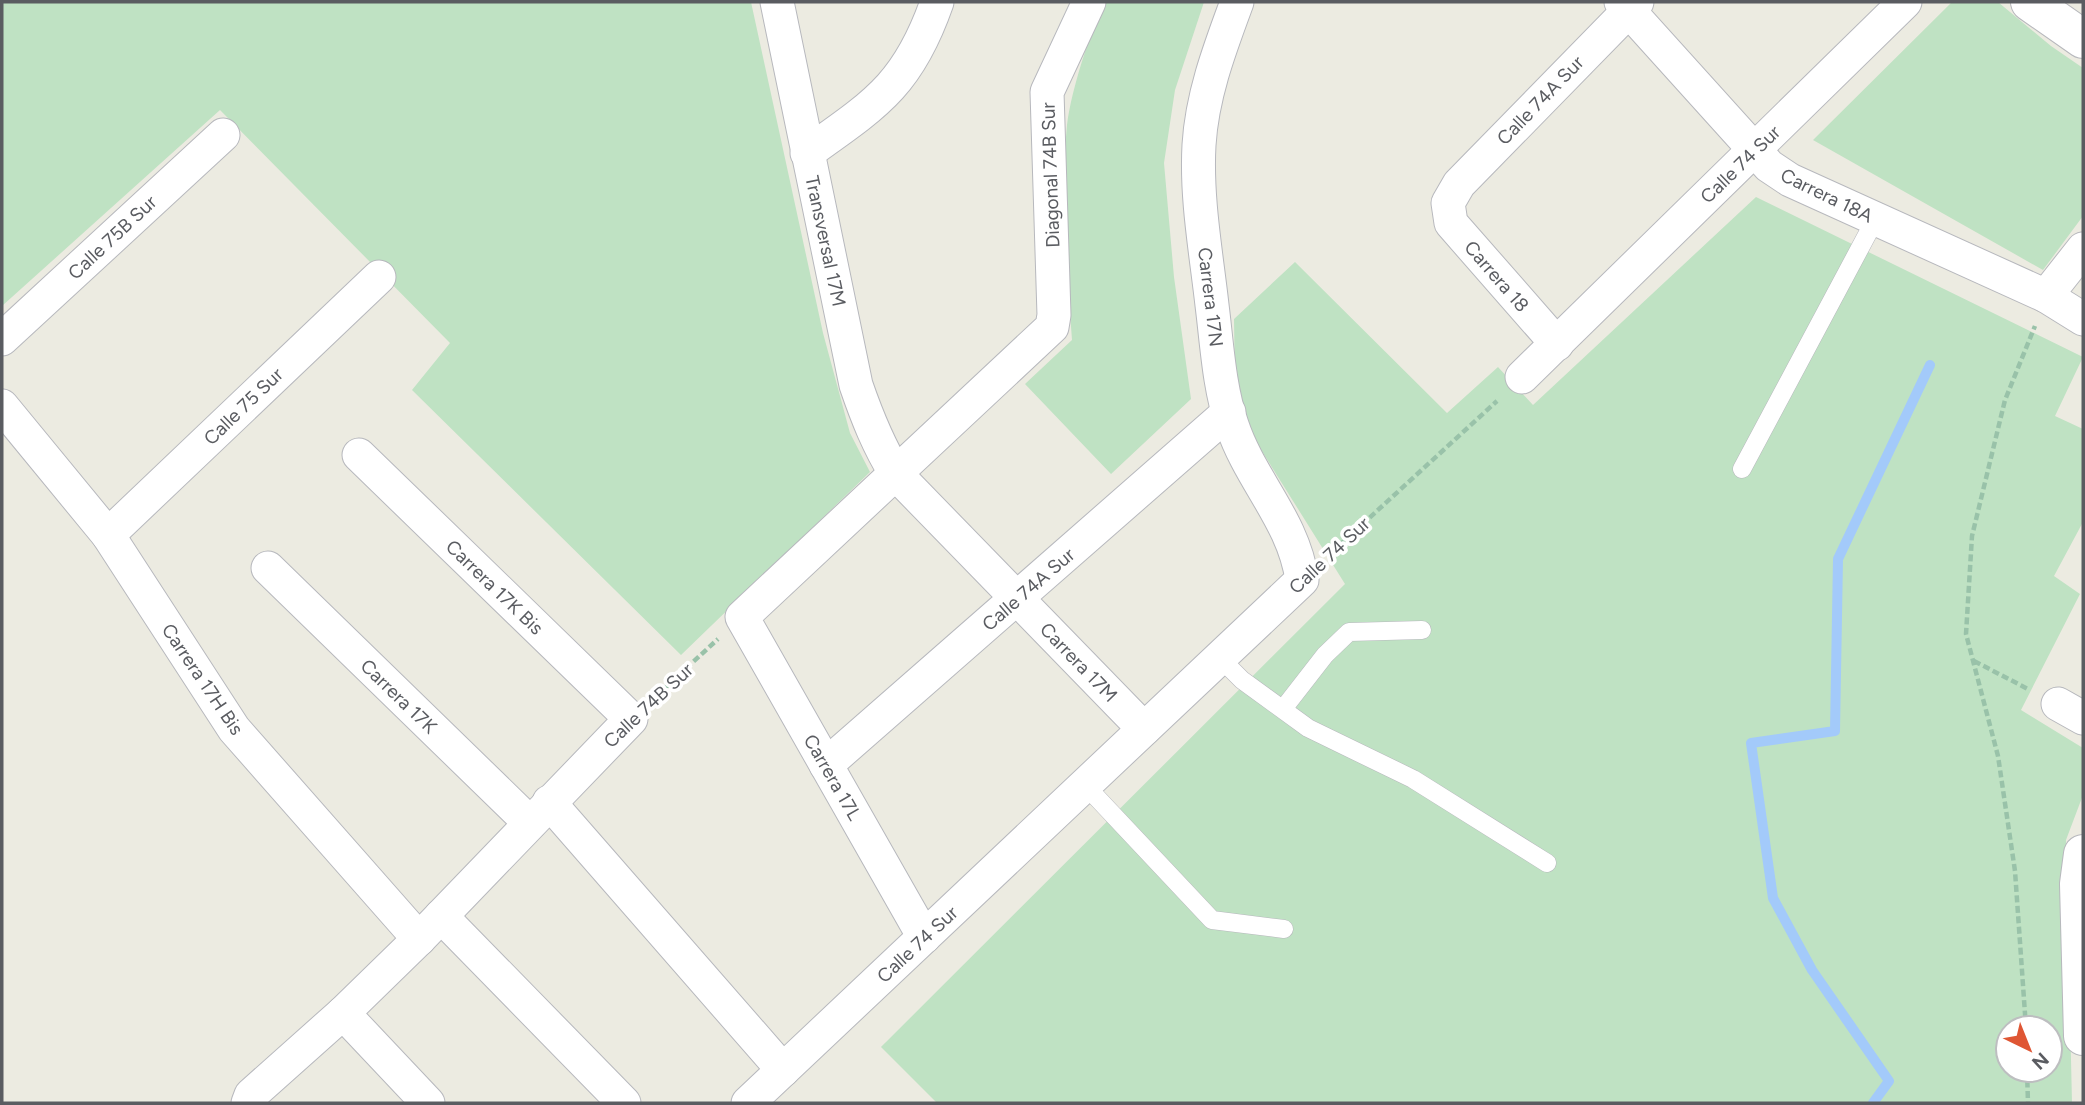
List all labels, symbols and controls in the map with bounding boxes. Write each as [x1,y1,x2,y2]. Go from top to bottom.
street label: Calle 74A Sur [1492,51,1589,150]
street label: Diagonal 74B Sur [1036,101,1065,248]
street label: Calle 74 Sur [1696,120,1786,208]
street label: Carrera 18A [1777,163,1877,228]
street label: Transversal 17M [800,174,851,309]
street label: Calle 75B Sur [63,190,162,284]
street label: Carrera 18 [1459,236,1534,317]
street label: Carrera 17N [1193,246,1228,348]
street label: Calle 75 Sur [199,362,288,450]
street label: Calle 74 Sur [1284,512,1375,599]
street label: Carrera 17K Bis [441,535,548,640]
street label: Calle 74A Sur [977,543,1080,636]
street label: Carrera 17M [1035,618,1122,707]
street label: Carrera 17H Bis [157,619,248,739]
street label: Carrera 17K [356,654,442,739]
street label: Calle 74B Sur [599,658,698,753]
street label: Carrera 17L [799,730,866,824]
street label: Calle 74 Sur [872,901,963,988]
north arrow [1994,1014,2064,1084]
text: N [2027,1048,2053,1074]

